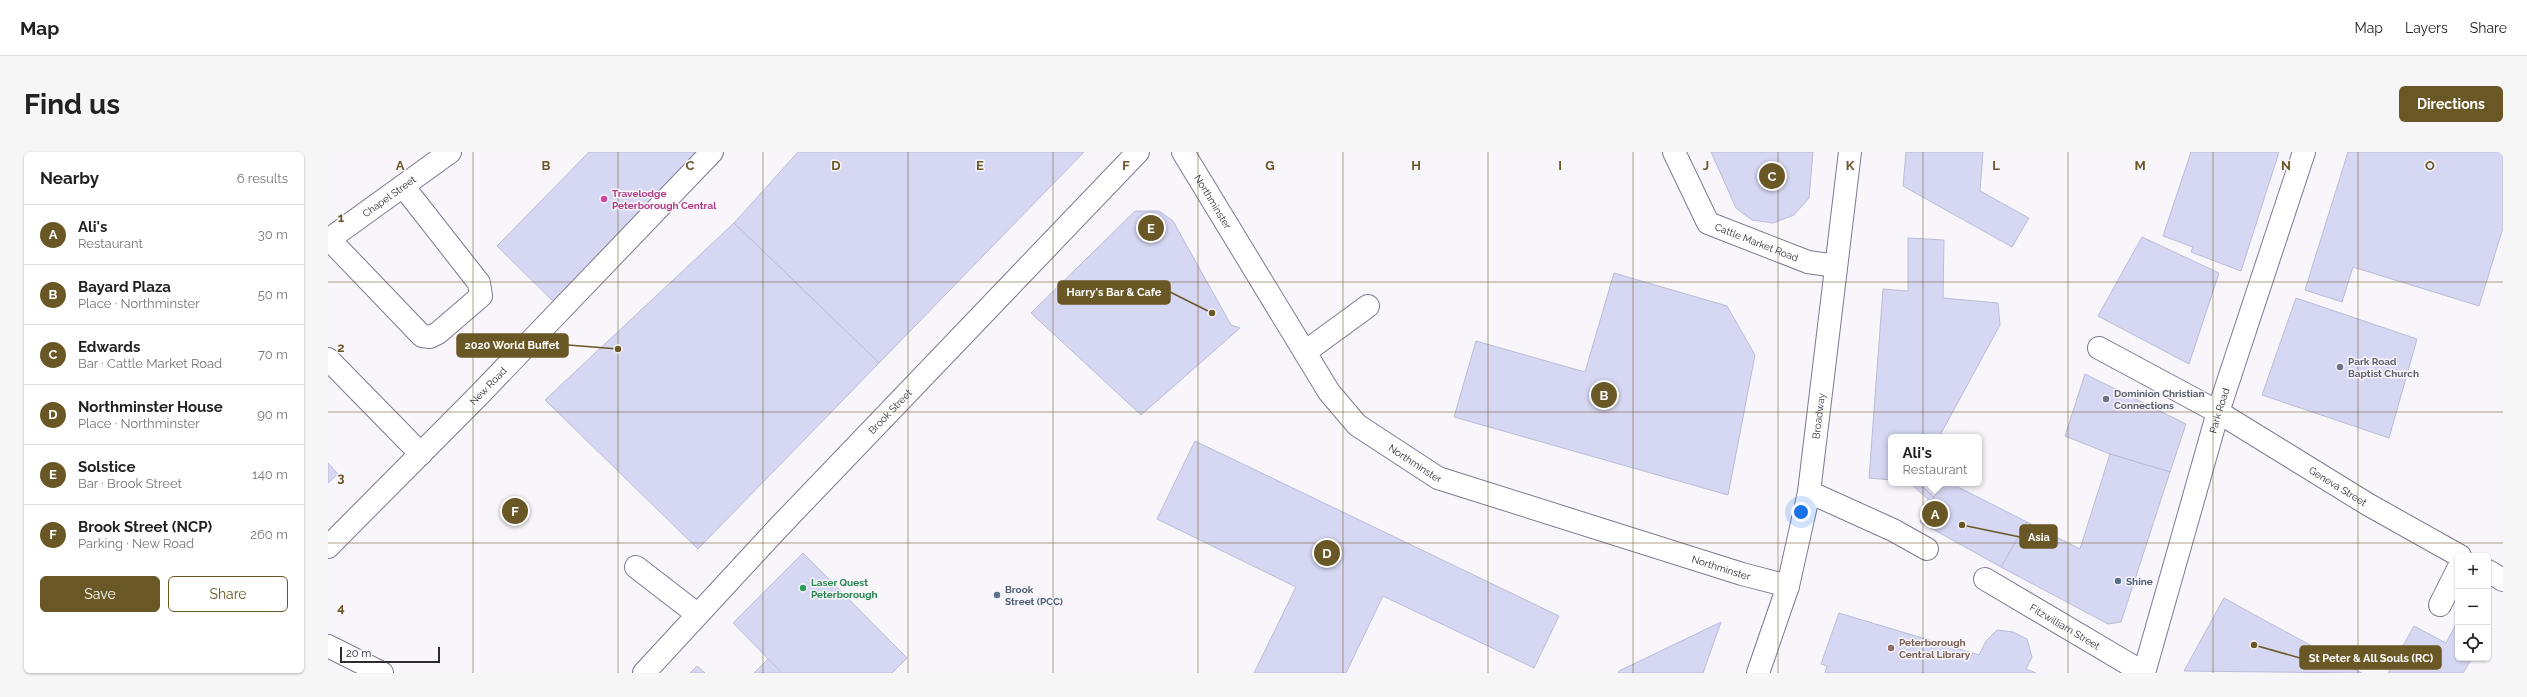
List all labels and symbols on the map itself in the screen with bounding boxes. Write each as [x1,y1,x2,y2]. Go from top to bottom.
text: A [396,158,405,173]
text: B [542,158,551,173]
text: C [686,158,695,173]
text: D [831,158,841,173]
text: E [976,158,984,173]
text: F [1122,158,1130,173]
text: G [1265,158,1275,173]
text: H [1411,158,1421,173]
text: I [1558,158,1562,173]
text: J [1703,158,1709,173]
text: K [1846,158,1855,173]
text: L [1992,158,2000,173]
text: M [2134,158,2146,173]
text: N [2281,158,2291,173]
text: O [2425,158,2435,173]
pin: C [1759,161,1785,191]
street label: Chapel Street [360,173,418,219]
street label: Northminster [1193,173,1234,231]
place label: Travelodge Peterborough Central [612,188,717,211]
marker: Travelodge Peterborough Central [599,194,609,204]
text: 1 [338,210,345,225]
pin: E [1138,213,1164,243]
street label: Cattle Market Road [1713,221,1800,263]
callout: Harry's Bar & Cafe [1058,281,1170,304]
text: Harry's Bar & Cafe [1067,286,1162,299]
callout: 2020 World Buffet [457,334,568,357]
text: 2020 World Buffet [464,339,560,352]
text: 2 [337,340,345,355]
place label: Park Road Baptist Church [2348,356,2419,379]
marker: Park Road Baptist Church [2335,362,2345,372]
street label: New Road [467,365,508,407]
pin: B [1591,380,1617,410]
street label: Brook Street [866,386,914,436]
street label: Park Road [2207,386,2231,434]
place label: Dominion Christian Connections [2114,388,2205,411]
street label: Broadway [1810,392,1826,440]
marker: Dominion Christian Connections [2101,394,2111,404]
street label: Northminster [1387,442,1443,484]
street label: Geneva Street [2307,464,2369,508]
text: 3 [337,470,345,485]
pin: F [502,496,528,526]
pin: A [1922,499,1948,529]
your location [1791,502,1811,522]
callout: Asia [2020,525,2057,548]
text: Asia [2028,531,2050,544]
pin: D [1314,538,1340,568]
street label: Northminster [1690,553,1752,582]
marker: Shine [2113,576,2123,586]
place label: Shine [2126,576,2153,587]
place label: Laser Quest Peterborough [811,577,878,600]
marker: Laser Quest Peterborough [798,583,808,593]
place label: Brook Street (PCC) [1005,584,1063,607]
marker: Brook Street (PCC) [992,590,1002,600]
text: 4 [337,600,345,615]
street label: Fitzwilliam Street [2028,601,2103,652]
place label: Peterborough Central Library [1899,637,1971,660]
marker: Peterborough Central Library [1886,643,1896,653]
scale bar [340,645,440,664]
callout: St Peter & All Souls (RC) [2300,646,2441,669]
text: St Peter & All Souls (RC) [2309,652,2434,665]

